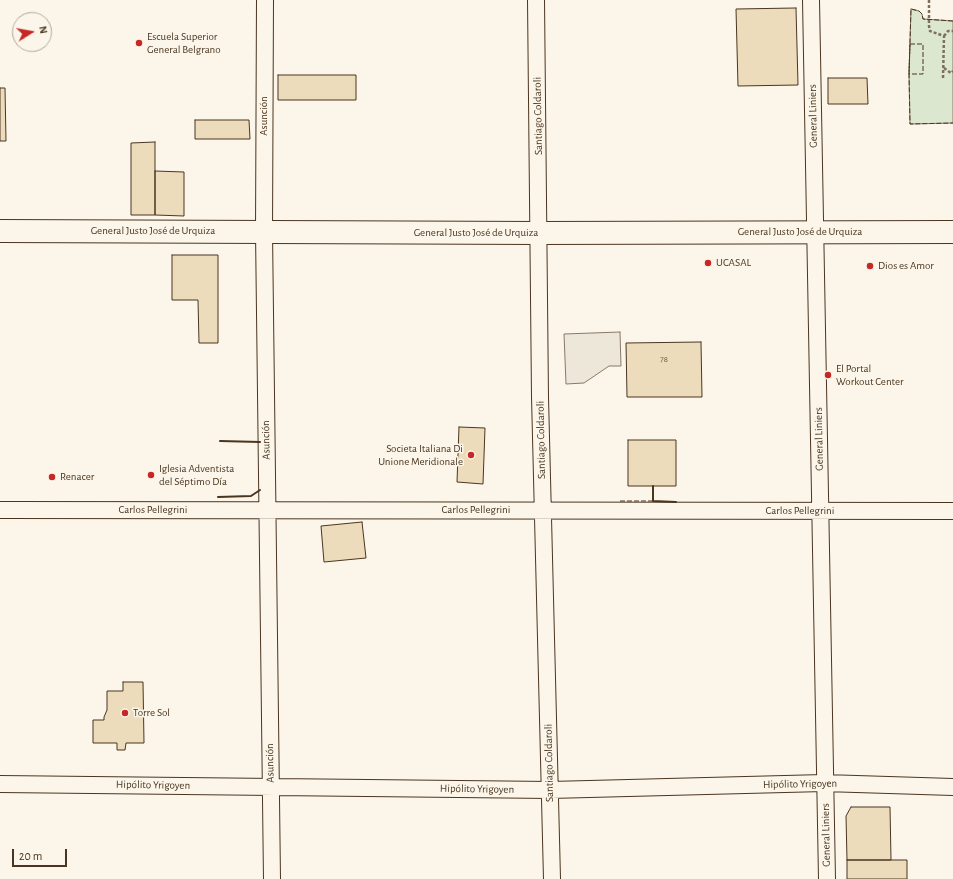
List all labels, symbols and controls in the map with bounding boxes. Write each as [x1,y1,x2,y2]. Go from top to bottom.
north arrow [12,12,52,52]
text: N [37,25,49,35]
place label: Escuela Superior General Belgrano [147,30,221,56]
marker: Escuela Superior General Belgrano [134,38,144,48]
street label: Santiago Coldaroli [531,77,545,155]
street label: General Liniers [806,84,820,148]
street label: Asunción [257,96,271,136]
street label: General Justo José de Urquiza [91,224,215,238]
street label: General Justo José de Urquiza [738,225,862,239]
street label: General Justo José de Urquiza [414,226,538,240]
place label: UCASAL [716,256,751,270]
marker: UCASAL [703,258,713,268]
place label: Dios es Amor [878,259,934,273]
marker: Dios es Amor [865,261,875,271]
house number: 78 [660,354,668,364]
place label: El Portal Workout Center [836,362,904,388]
marker: El Portal Workout Center [823,370,833,380]
street label: Santiago Coldaroli [534,401,548,479]
street label: General Liniers [812,407,826,471]
street label: Asunción [259,420,273,460]
place label: Societa Italiana Di Unione Meridionale [378,442,463,468]
marker: Societa Italiana Di Unione Meridionale [466,450,476,460]
place label: Iglesia Adventista del Séptimo Día [159,462,234,488]
place label: Renacer [60,470,94,484]
marker: Iglesia Adventista del Séptimo Día [146,470,156,480]
marker: Renacer [47,472,57,482]
street label: Carlos Pellegrini [119,503,187,517]
street label: Carlos Pellegrini [442,503,510,517]
street label: Carlos Pellegrini [766,504,834,518]
place label: Torre Sol [133,706,170,720]
marker: Torre Sol [120,708,130,718]
street label: Santiago Coldaroli [542,724,556,802]
street label: Asunción [263,743,277,783]
street label: Hipólito Yrigoyen [763,777,837,791]
street label: Hipólito Yrigoyen [116,778,190,792]
street label: Hipólito Yrigoyen [440,782,514,796]
street label: General Liniers [819,803,833,867]
scale bar [14,841,69,867]
text: 20 m [19,850,42,862]

